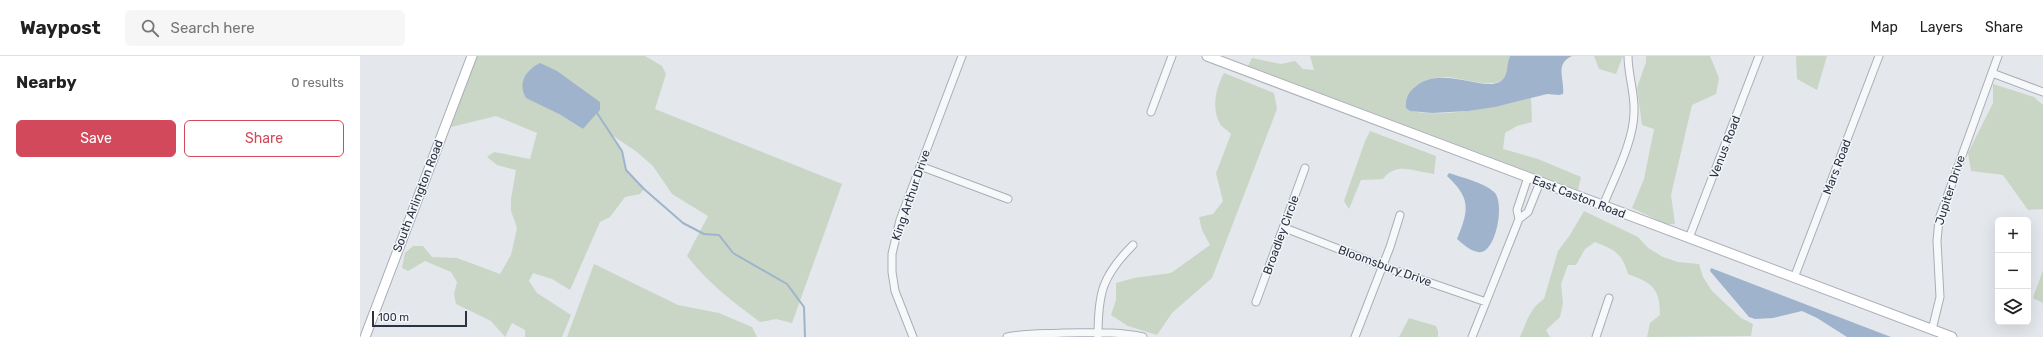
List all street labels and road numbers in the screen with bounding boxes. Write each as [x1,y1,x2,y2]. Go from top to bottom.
street label: Venus Road [1707,114,1743,180]
street label: Mars Road [1820,137,1854,197]
street label: South Arlington Road [390,138,446,254]
street label: King Arthur Drive [889,147,933,242]
street label: Jupiter Drive [1932,153,1968,227]
street label: East Caston Road [1530,173,1628,221]
street label: Broadley Circle [1260,193,1302,277]
street label: Bloomsbury Drive [1336,243,1434,290]

